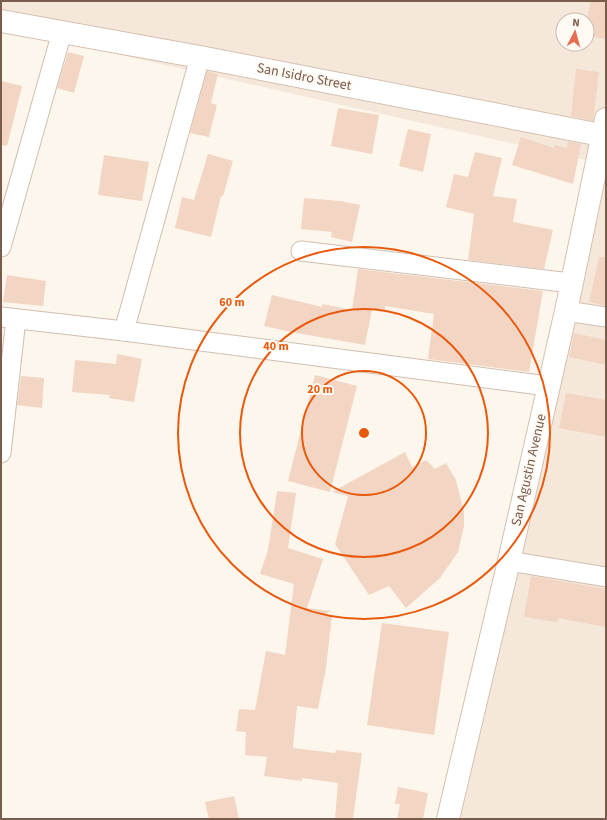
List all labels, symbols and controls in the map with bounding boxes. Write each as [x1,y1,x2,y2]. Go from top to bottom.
north arrow [555,12,595,52]
text: N [572,15,580,30]
street label: San Isidro Street [255,58,353,96]
text: 60 m [219,294,245,311]
text: 40 m [263,338,289,355]
text: 20 m [307,381,333,398]
street label: San Agustin Avenue [506,412,552,528]
centre of rings [357,426,371,440]

